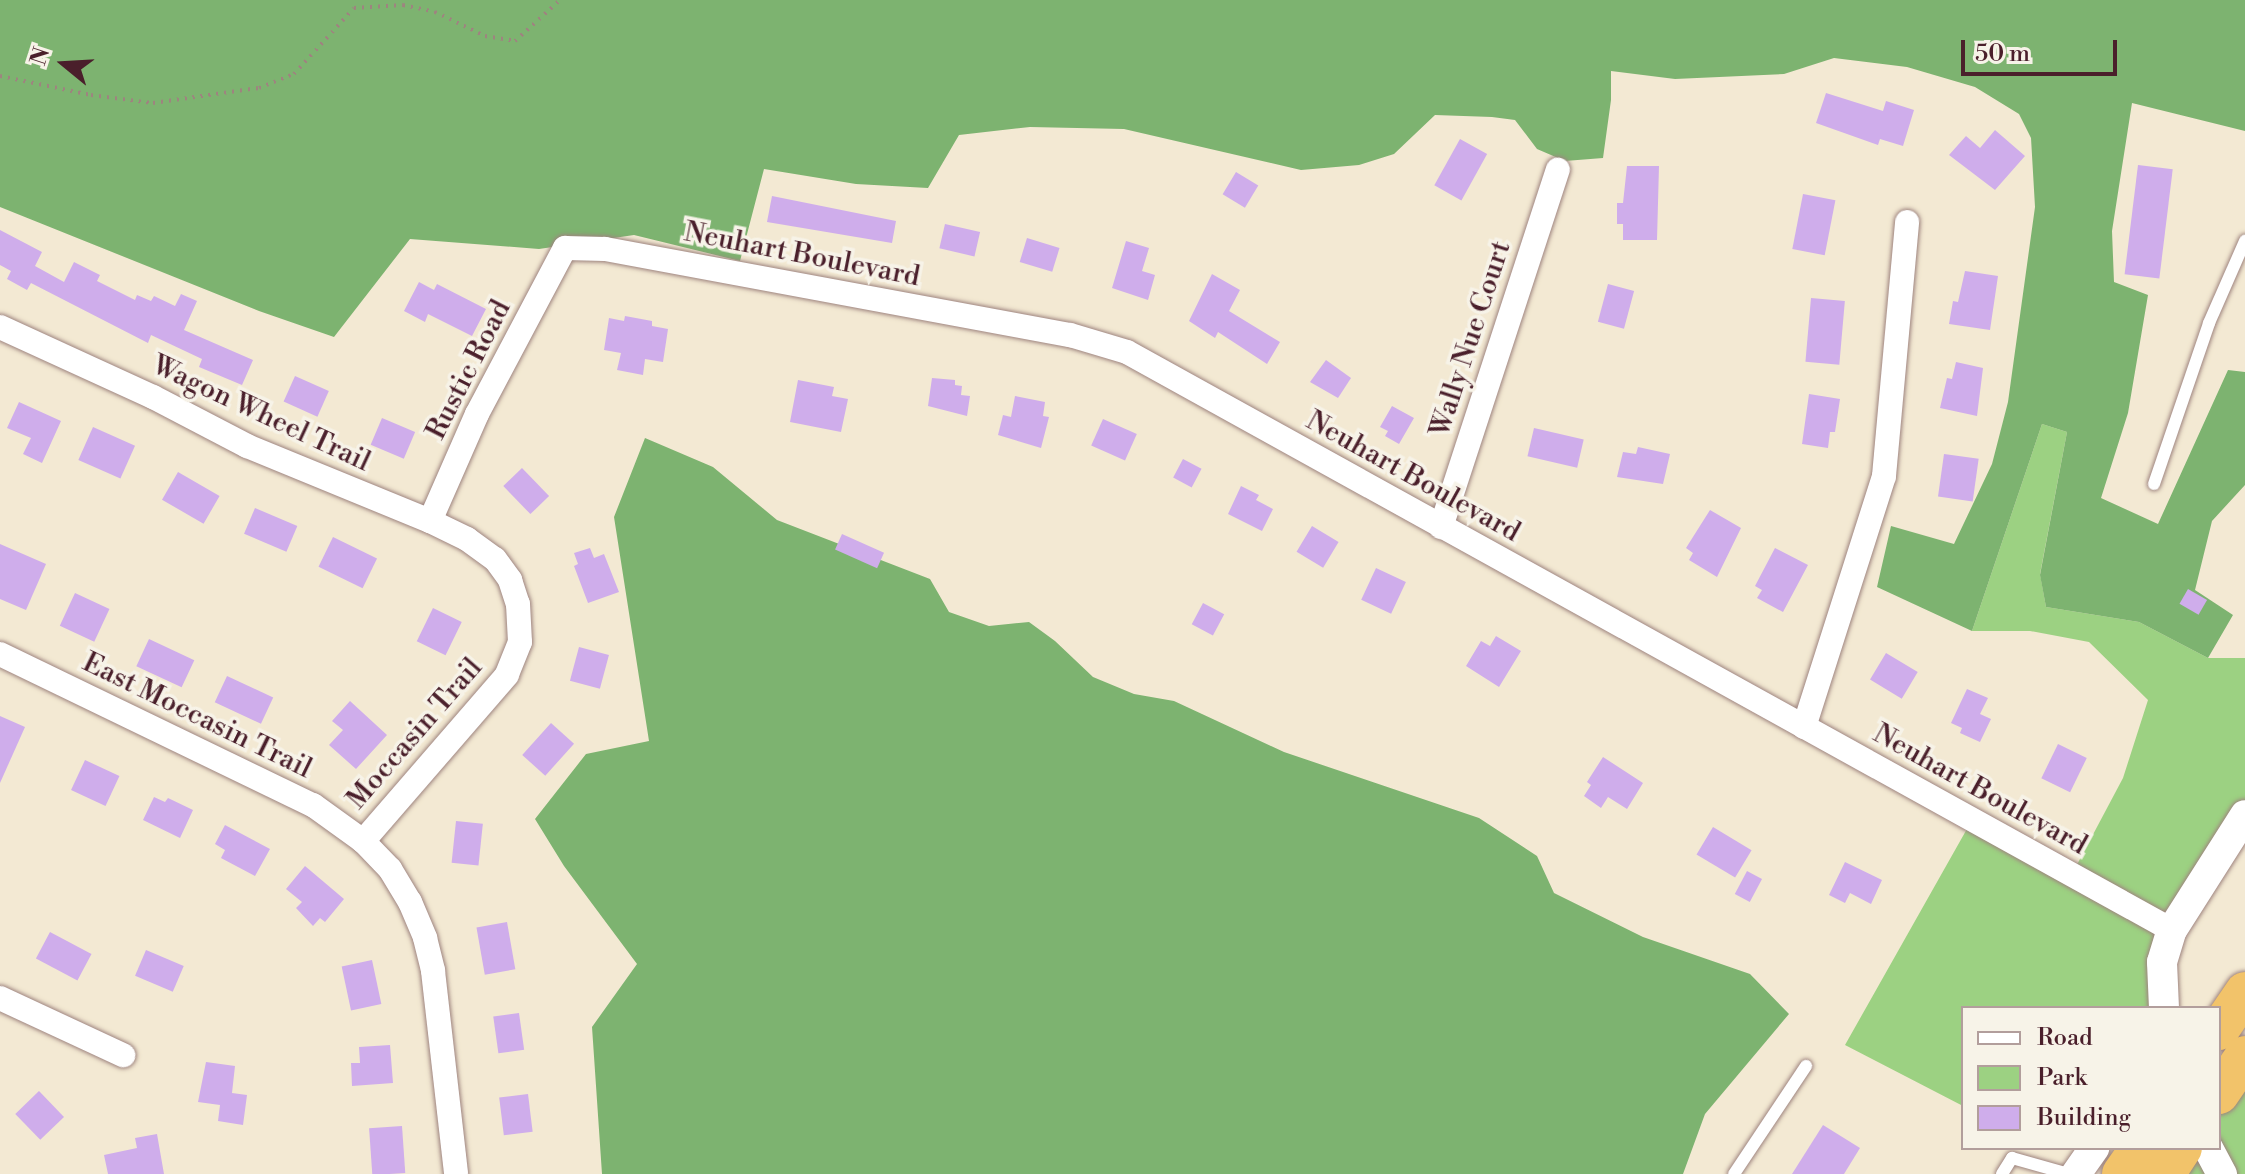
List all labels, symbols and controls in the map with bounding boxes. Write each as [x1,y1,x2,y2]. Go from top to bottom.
north arrow [24,24,104,104]
scale bar [1965,24,2121,74]
text: 50 m [1975,39,2030,69]
text: N [25,44,56,69]
street label: Neuhart Boulevard [681,216,923,294]
street label: Wally Nue Court [1424,237,1518,441]
street label: Rustic Road [420,295,518,445]
street label: Wagon Wheel Trail [146,349,376,479]
street label: Neuhart Boulevard [1300,404,1526,550]
street label: East Moccasin Trail [77,646,317,786]
street label: Moccasin Trail [340,652,490,816]
street label: Neuhart Boulevard [1867,717,2093,863]
legend [1961,1006,2221,1150]
text: Road [2037,1023,2093,1053]
text: Park [2037,1063,2087,1093]
text: Building [2037,1103,2131,1133]

